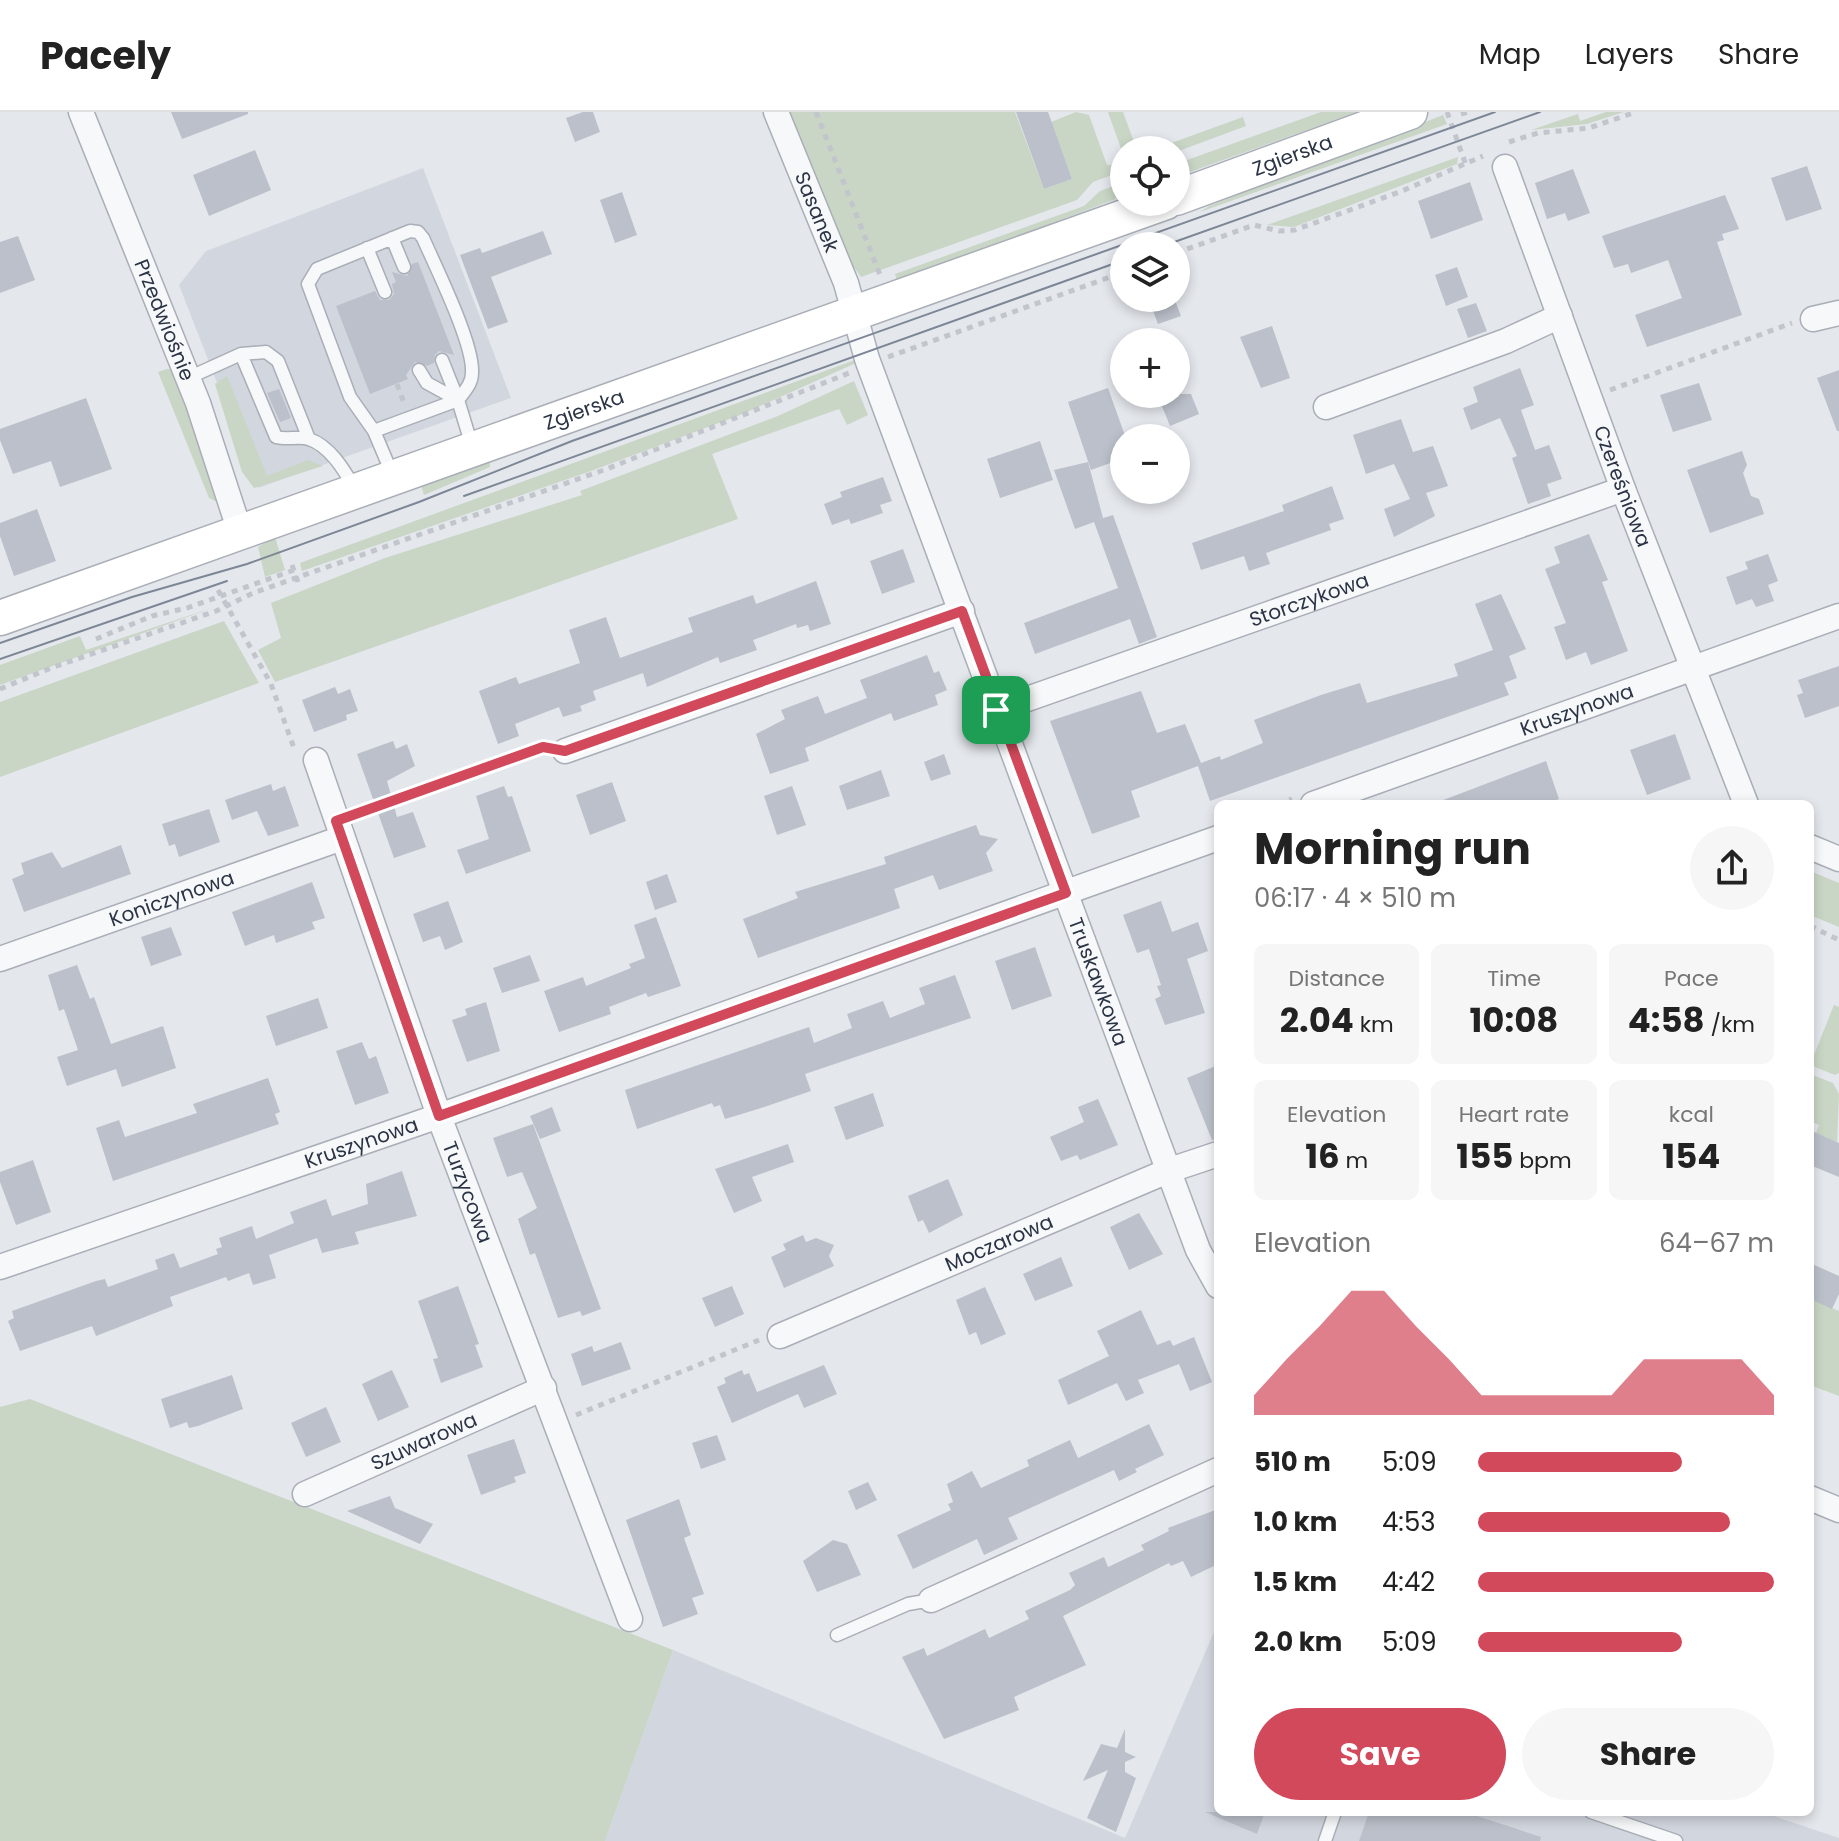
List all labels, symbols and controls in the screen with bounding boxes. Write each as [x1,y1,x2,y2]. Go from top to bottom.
text: Pacely [40,29,171,82]
text: Map [1479,35,1541,74]
text: Layers [1585,35,1674,74]
text: Share [1718,35,1799,74]
street label: Zgierska [1248,128,1336,183]
map controls [1110,136,1190,504]
button: locate [1110,136,1190,216]
street label: Sasanek [788,167,846,257]
button: layers [1110,232,1190,312]
street label: Przedwiośnie [128,255,202,385]
button: + [1110,328,1190,408]
street label: Zgierska [540,382,628,437]
street label: Czereśniowa [1587,421,1658,551]
button: − [1110,424,1190,504]
street label: Storczykowa [1246,566,1373,634]
pin [962,676,1030,744]
street label: Kruszynowa [1516,677,1637,743]
icon: arrive [974,688,1018,732]
text: Morning run [1254,818,1531,879]
button: share [1690,826,1774,910]
street label: Koniczynowa [105,863,238,933]
text: 06:17 · 4 × 510 m [1254,880,1456,916]
street label: Truskawkowa [1062,914,1135,1050]
text: Distance [1288,963,1385,994]
text: Time [1487,963,1541,994]
text: Pace [1664,963,1719,994]
text: 2.04 [1280,996,1354,1044]
text: 10:08 [1470,996,1558,1044]
text: 4:58 [1628,996,1705,1044]
text: km [1354,1009,1394,1040]
text: /km [1705,1009,1755,1040]
text: Elevation [1287,1099,1386,1130]
text: Heart rate [1459,1099,1569,1130]
text: kcal [1669,1099,1714,1130]
street label: Kruszynowa [301,1110,422,1175]
text: 16 [1305,1132,1340,1180]
text: 155 [1456,1132,1513,1180]
text: 154 [1662,1132,1720,1180]
street label: Turzycowa [436,1137,500,1247]
text: m [1340,1145,1368,1176]
text: bpm [1513,1145,1572,1176]
street label: Moczarowa [941,1207,1057,1278]
text: Elevation [1254,1225,1371,1261]
text: 64–67 m [1659,1225,1774,1261]
street label: Szuwarowa [366,1405,482,1477]
text: 510 m [1254,1444,1331,1480]
text: 5:09 [1382,1444,1437,1480]
text: 1.0 km [1254,1504,1337,1540]
text: 4:53 [1382,1504,1436,1540]
text: 1.5 km [1254,1564,1337,1600]
text: 4:42 [1382,1564,1435,1600]
text: 2.0 km [1254,1624,1342,1660]
text: 5:09 [1382,1624,1437,1660]
button: Save [1254,1708,1506,1800]
button: Share [1522,1708,1774,1800]

